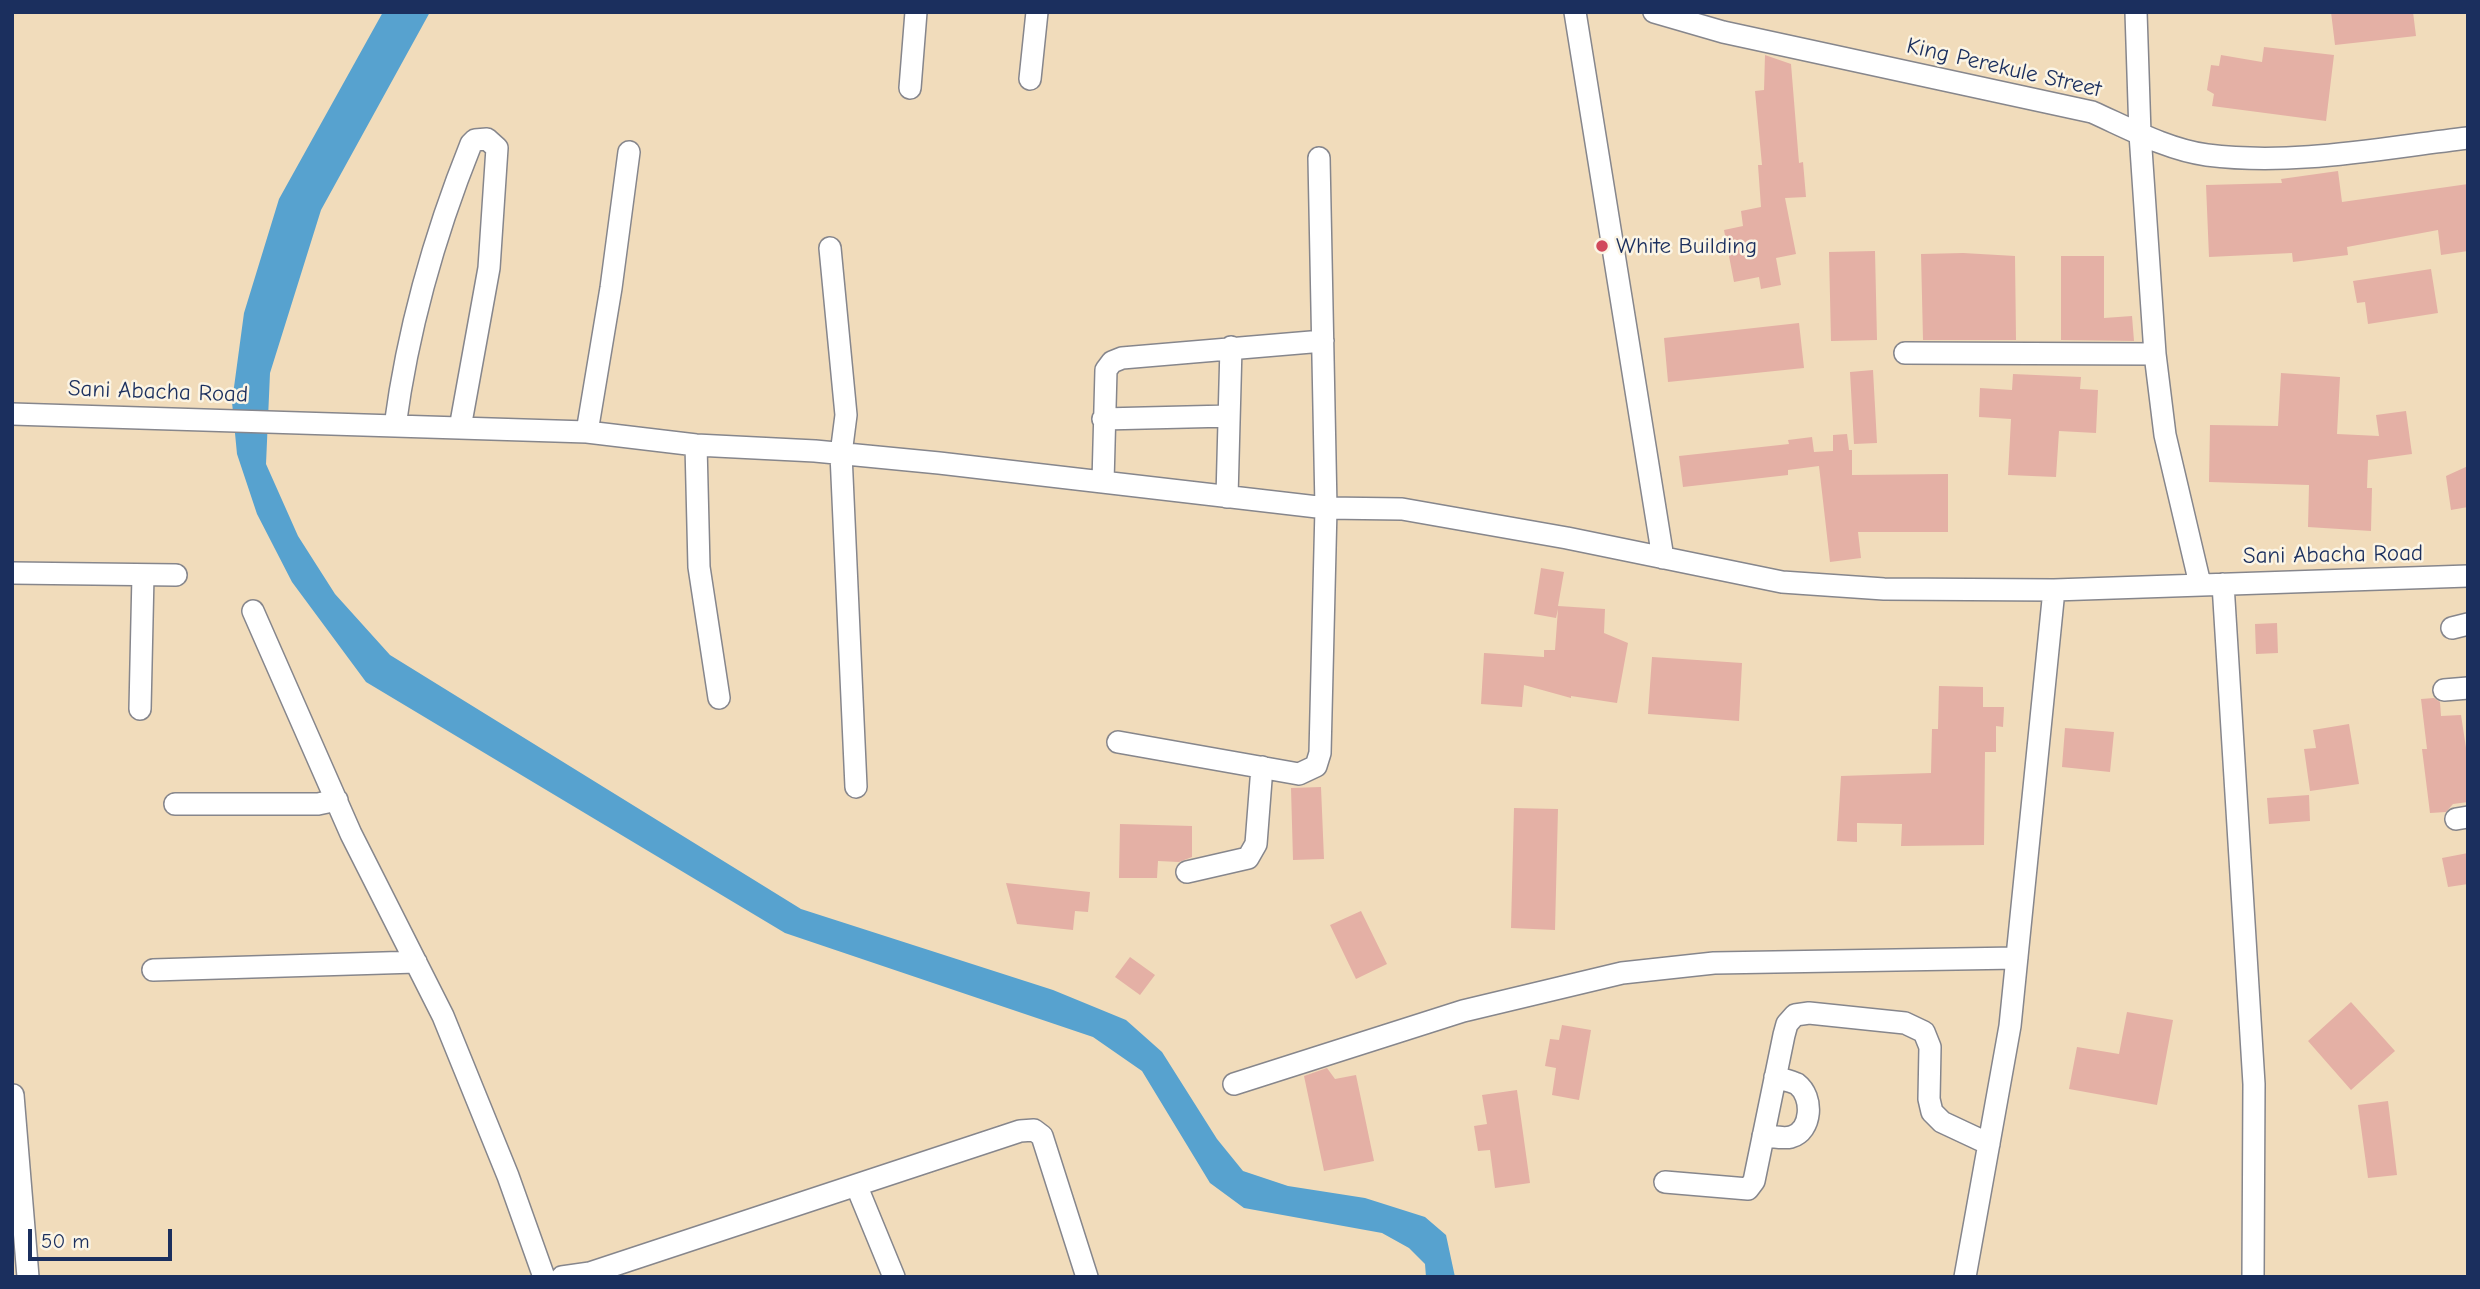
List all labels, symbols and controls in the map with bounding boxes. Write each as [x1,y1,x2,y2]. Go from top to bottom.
street label: King Perekule Street [1904,32,2104,104]
place label: White Building [1616,232,1757,260]
marker: White Building [1594,238,1610,254]
street label: Sani Abacha Road [67,375,249,409]
street label: Sani Abacha Road [2243,540,2423,570]
scale bar [32,1216,175,1260]
text: 50 m [41,1229,90,1253]

